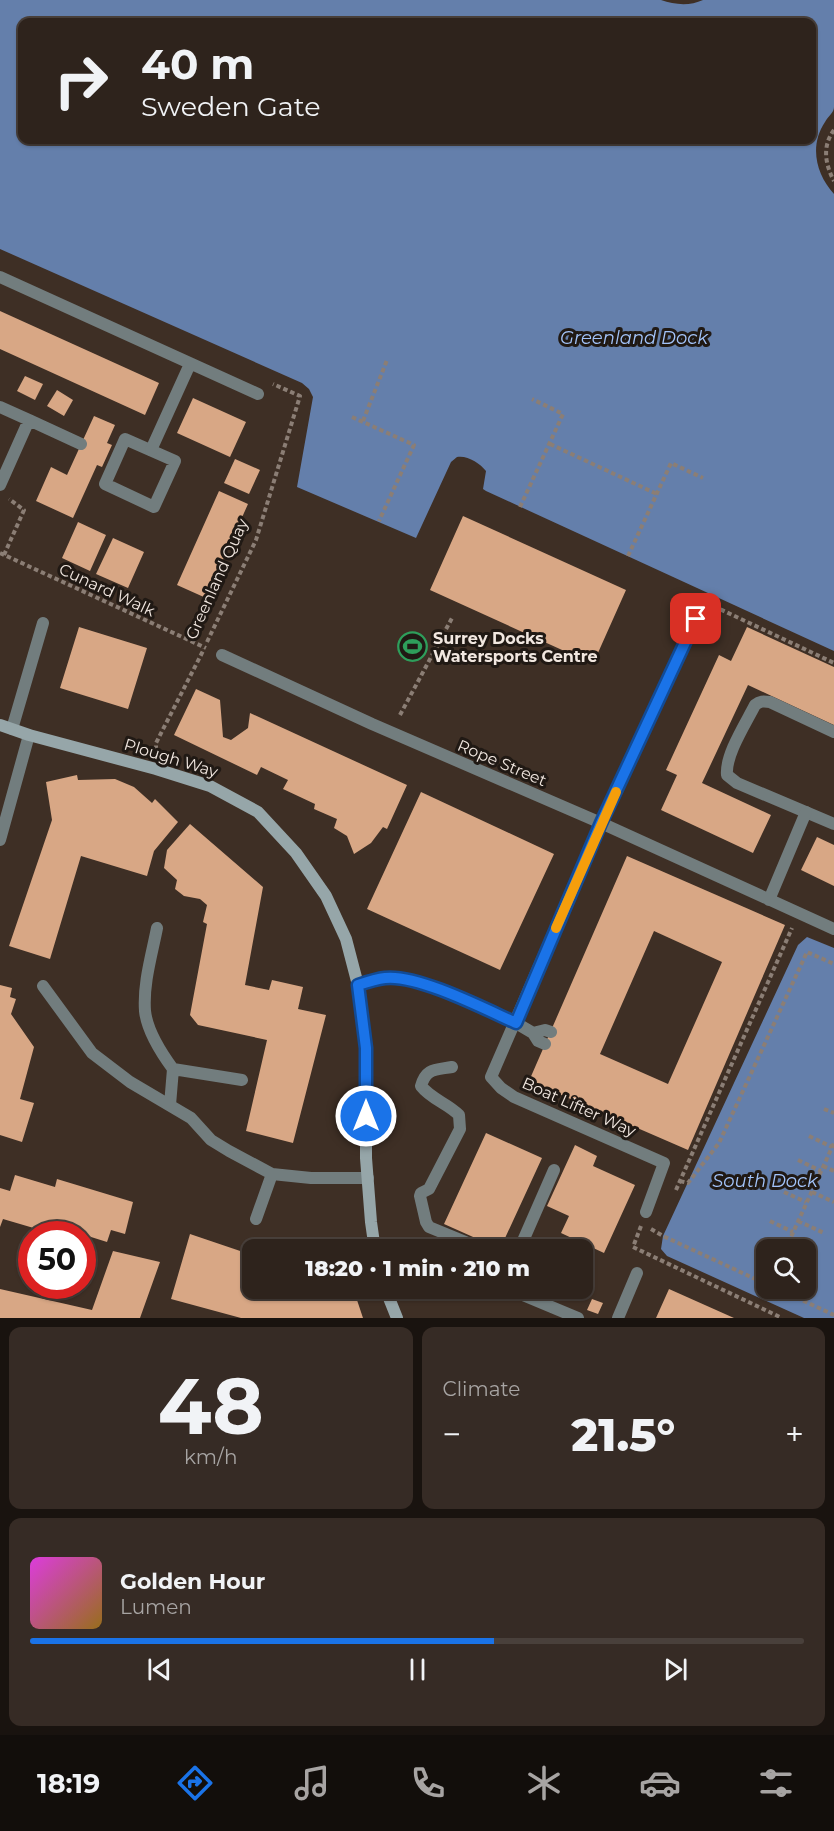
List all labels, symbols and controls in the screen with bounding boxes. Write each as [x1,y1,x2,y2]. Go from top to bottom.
text: 40 m [141,38,254,90]
icon: right [42,42,120,120]
text: Sweden Gate [141,90,320,123]
water label: Greenland Dock [560,327,709,349]
street label: Greenland Quay [182,515,252,642]
street label: Cunard Walk [56,560,158,621]
pin [670,593,721,644]
icon: arrive [679,602,712,635]
place label: Surrey Docks Watersports Centre [433,629,598,666]
sports icon: Surrey Docks Watersports Centre [396,631,428,663]
street label: Plough Way [122,735,221,781]
street label: Rope Street [455,736,550,790]
street label: Boat Lifter Way [519,1073,639,1141]
position arrow [334,1084,398,1148]
water label: South Dock [712,1170,819,1192]
speed limit sign: 50 [18,1221,96,1299]
map controls [756,1239,816,1299]
button: search [756,1239,816,1299]
text: 18:20 · 1 min · 210 m [305,1255,530,1282]
text: 48 [158,1358,264,1454]
text: Climate [443,1377,520,1401]
text: 21.5° [571,1407,675,1462]
text: − [443,1414,461,1454]
text: + [785,1414,804,1454]
text: km/h [184,1445,237,1469]
text: Golden Hour [120,1568,265,1595]
text: Lumen [120,1595,192,1619]
icon: previous [143,1653,176,1686]
icon: pause [401,1653,434,1686]
icon: next [659,1653,692,1686]
icon: directions [174,1762,216,1804]
icon: music [291,1762,333,1804]
icon: phone [407,1762,449,1804]
icon: climate [523,1762,565,1804]
icon: car [639,1762,681,1804]
icon: filters [755,1762,797,1804]
text: 18:19 [37,1767,100,1800]

